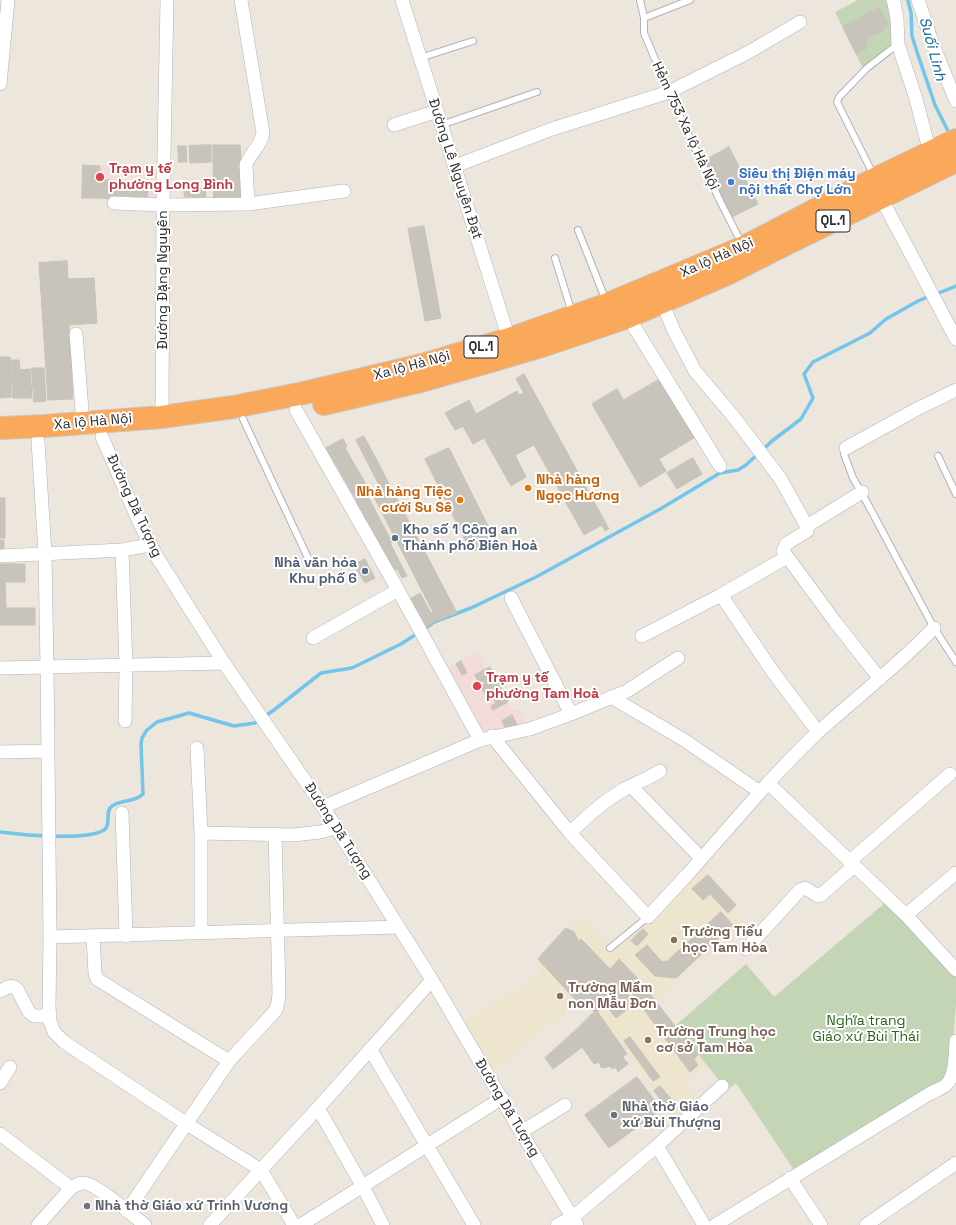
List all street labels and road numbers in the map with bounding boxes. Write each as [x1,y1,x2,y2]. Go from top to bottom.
street label: Hẻm 753 Xa lộ Hà Nội [648,59,722,193]
street label: Đường Lê Nguyên Đạt [424,97,486,241]
road number: QL.1 [816,210,850,232]
street label: Đường Đặng Nguyên [155,211,171,349]
street label: Xa lộ Hà Nội [678,234,756,282]
road number: QL.1 [464,336,498,358]
street label: Xa lộ Hà Nội [372,348,452,384]
street label: Xa lộ Hà Nội [53,410,133,434]
street label: Đường Dã Tượng [103,452,165,560]
street label: Đường Dã Tượng [301,780,375,882]
street label: Đường Dã Tượng [471,1056,543,1160]

